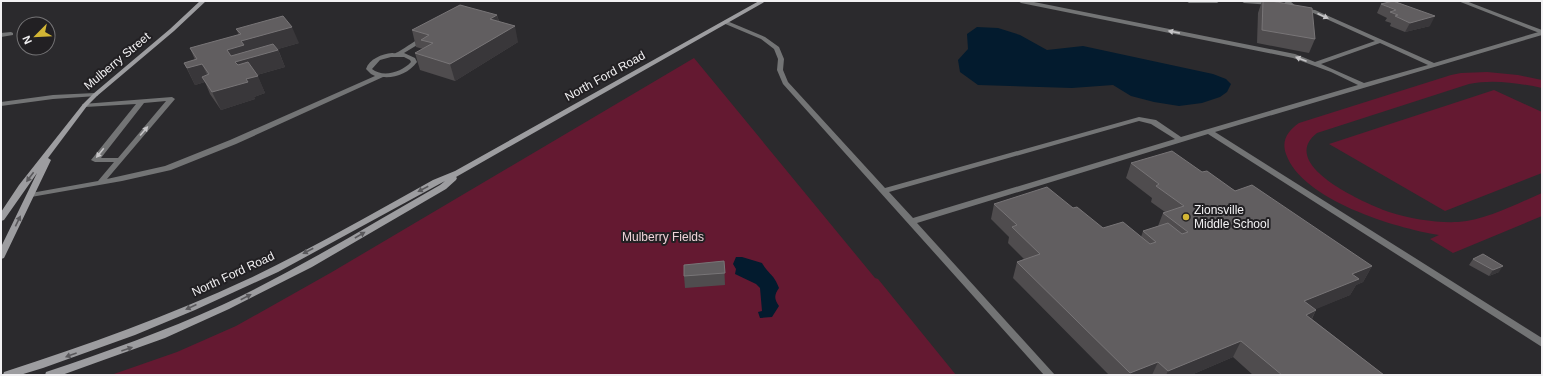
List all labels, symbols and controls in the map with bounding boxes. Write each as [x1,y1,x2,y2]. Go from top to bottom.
one-way arrow [1318,13,1329,19]
north arrow [16,16,56,56]
street label: Mulberry Street [81,29,153,93]
one-way arrow [1168,29,1180,35]
text: N [20,34,34,46]
street label: North Ford Road [563,48,647,104]
one-way arrow [1295,55,1307,61]
one-way arrow [140,126,149,136]
one-way arrow [96,148,105,159]
one-way arrow [25,172,34,183]
one-way arrow [417,186,429,193]
place label: Zionsville Middle School [1194,203,1269,231]
marker: Zionsville Middle School [1181,212,1191,222]
one-way arrow [15,216,21,227]
park label: Mulberry Fields [622,230,704,244]
one-way arrow [354,231,366,238]
one-way arrow [303,247,314,254]
street label: North Ford Road [190,249,276,299]
one-way arrow [241,294,252,300]
one-way arrow [186,304,197,310]
one-way arrow [121,345,133,351]
one-way arrow [64,353,76,359]

